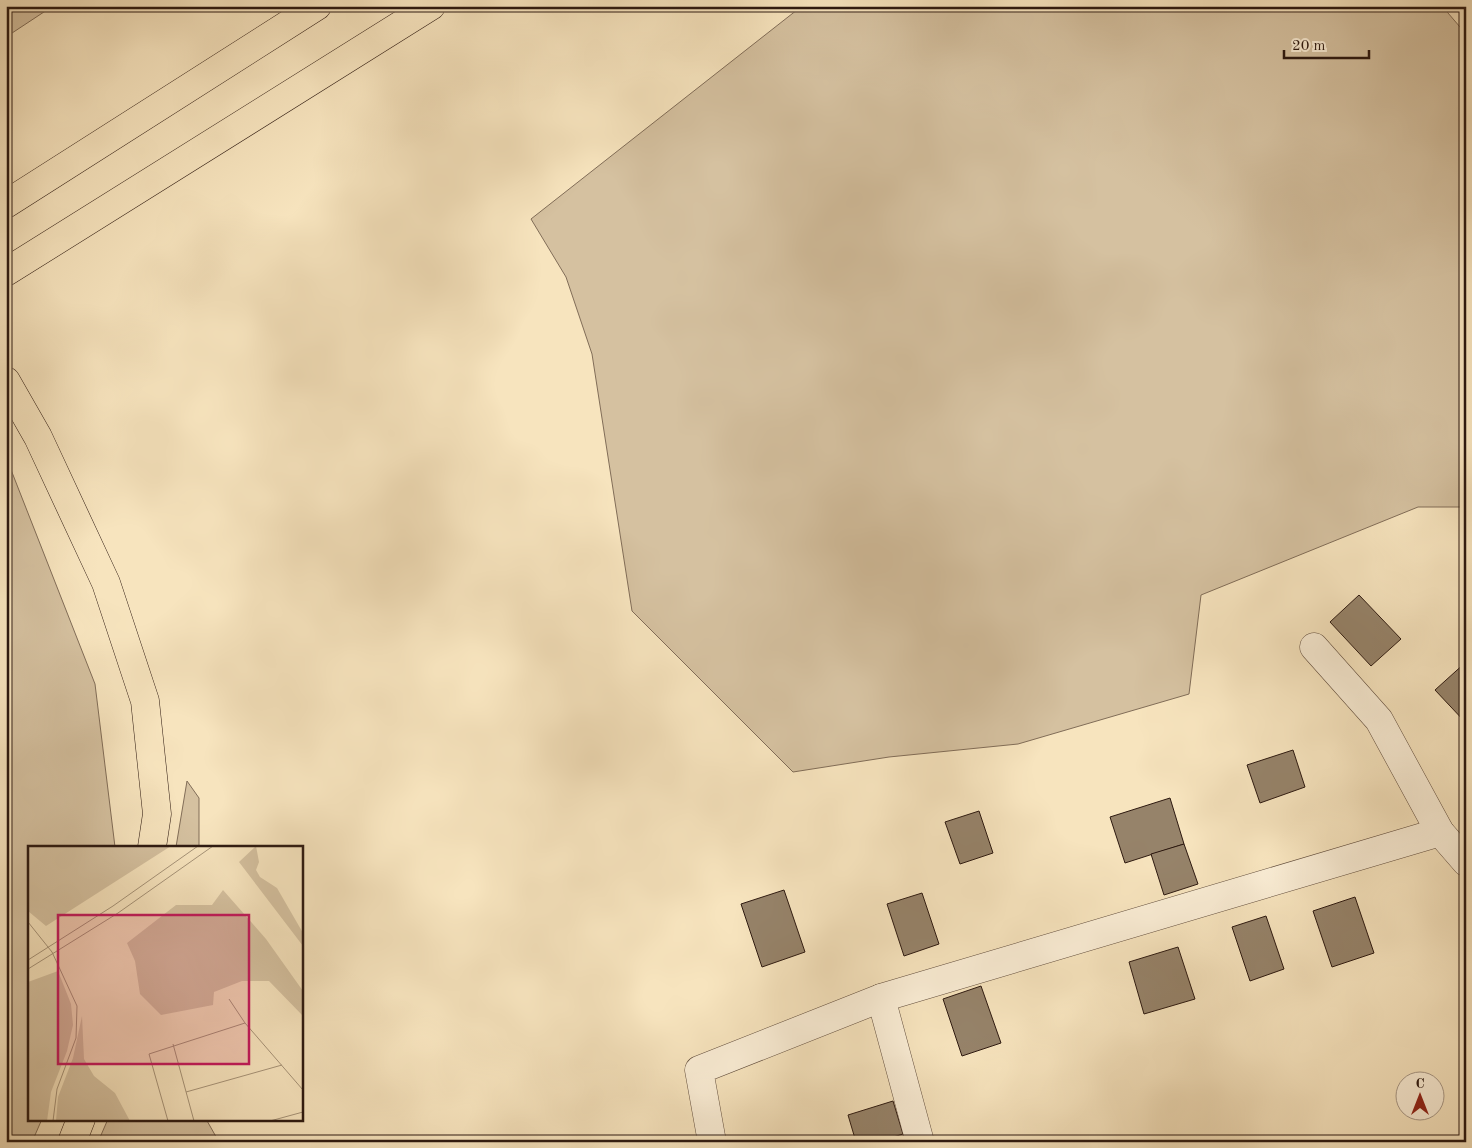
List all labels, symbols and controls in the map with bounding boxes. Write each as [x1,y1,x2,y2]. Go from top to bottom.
scale bar [1284,28,1370,60]
text: 20 m [1292,39,1326,54]
inset map [28,846,302,1120]
north arrow [1394,1070,1444,1120]
text: С [1415,1077,1425,1091]

